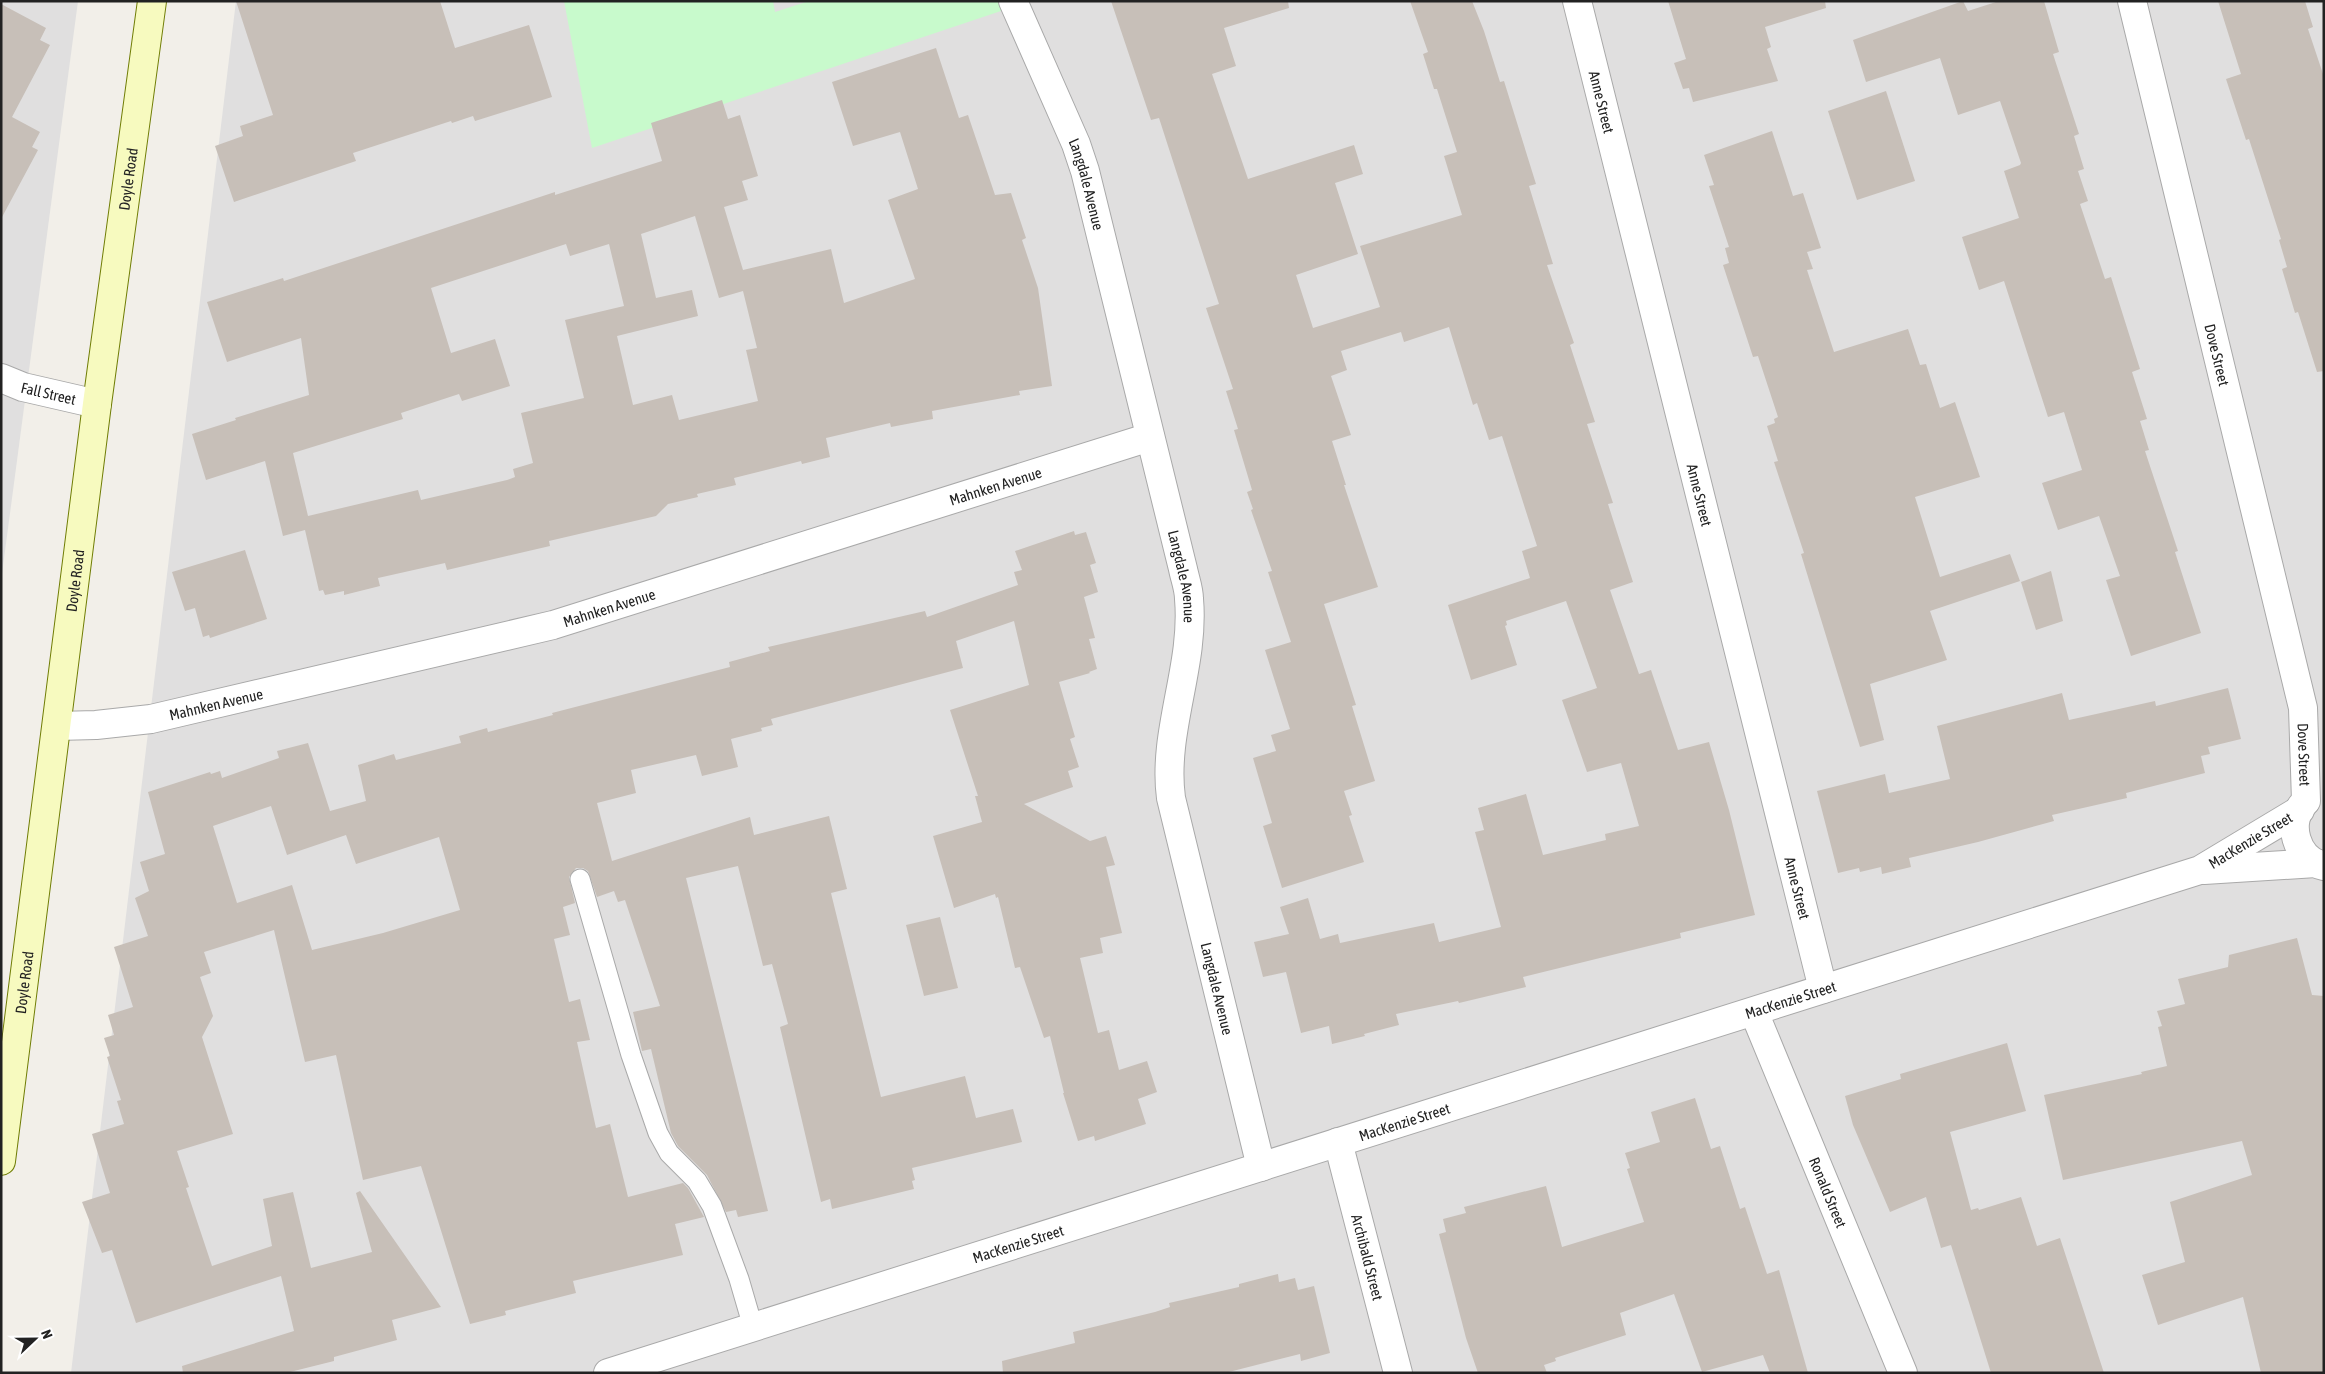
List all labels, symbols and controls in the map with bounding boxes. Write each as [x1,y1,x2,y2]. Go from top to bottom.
street label: Anne Street [1586,69,1618,135]
street label: Langdale Avenue [1066,135,1108,232]
street label: Doyle Road [115,147,140,211]
street label: Dove Street [2202,322,2233,388]
street label: Fall Street [20,378,78,407]
street label: Anne Street [1684,462,1716,528]
street label: Mahnken Avenue [947,463,1044,508]
street label: Langdale Avenue [1165,528,1198,623]
street label: Doyle Road [62,548,87,613]
street label: Mahnken Avenue [561,585,657,630]
street label: Mahnken Avenue [167,685,265,723]
street label: Dove Street [2295,723,2314,786]
street label: MacKenzie Street [2205,808,2295,872]
street label: Anne Street [1782,855,1814,921]
street label: Langdale Avenue [1198,941,1237,1037]
street label: Doyle Road [11,950,36,1015]
street label: MacKenzie Street [1743,977,1838,1022]
street label: MacKenzie Street [1357,1099,1452,1144]
street label: Ronald Street [1806,1154,1851,1230]
street label: Archibald Street [1349,1212,1387,1302]
street label: MacKenzie Street [970,1221,1066,1266]
north arrow [10,1314,60,1364]
text: N [38,1327,56,1341]

